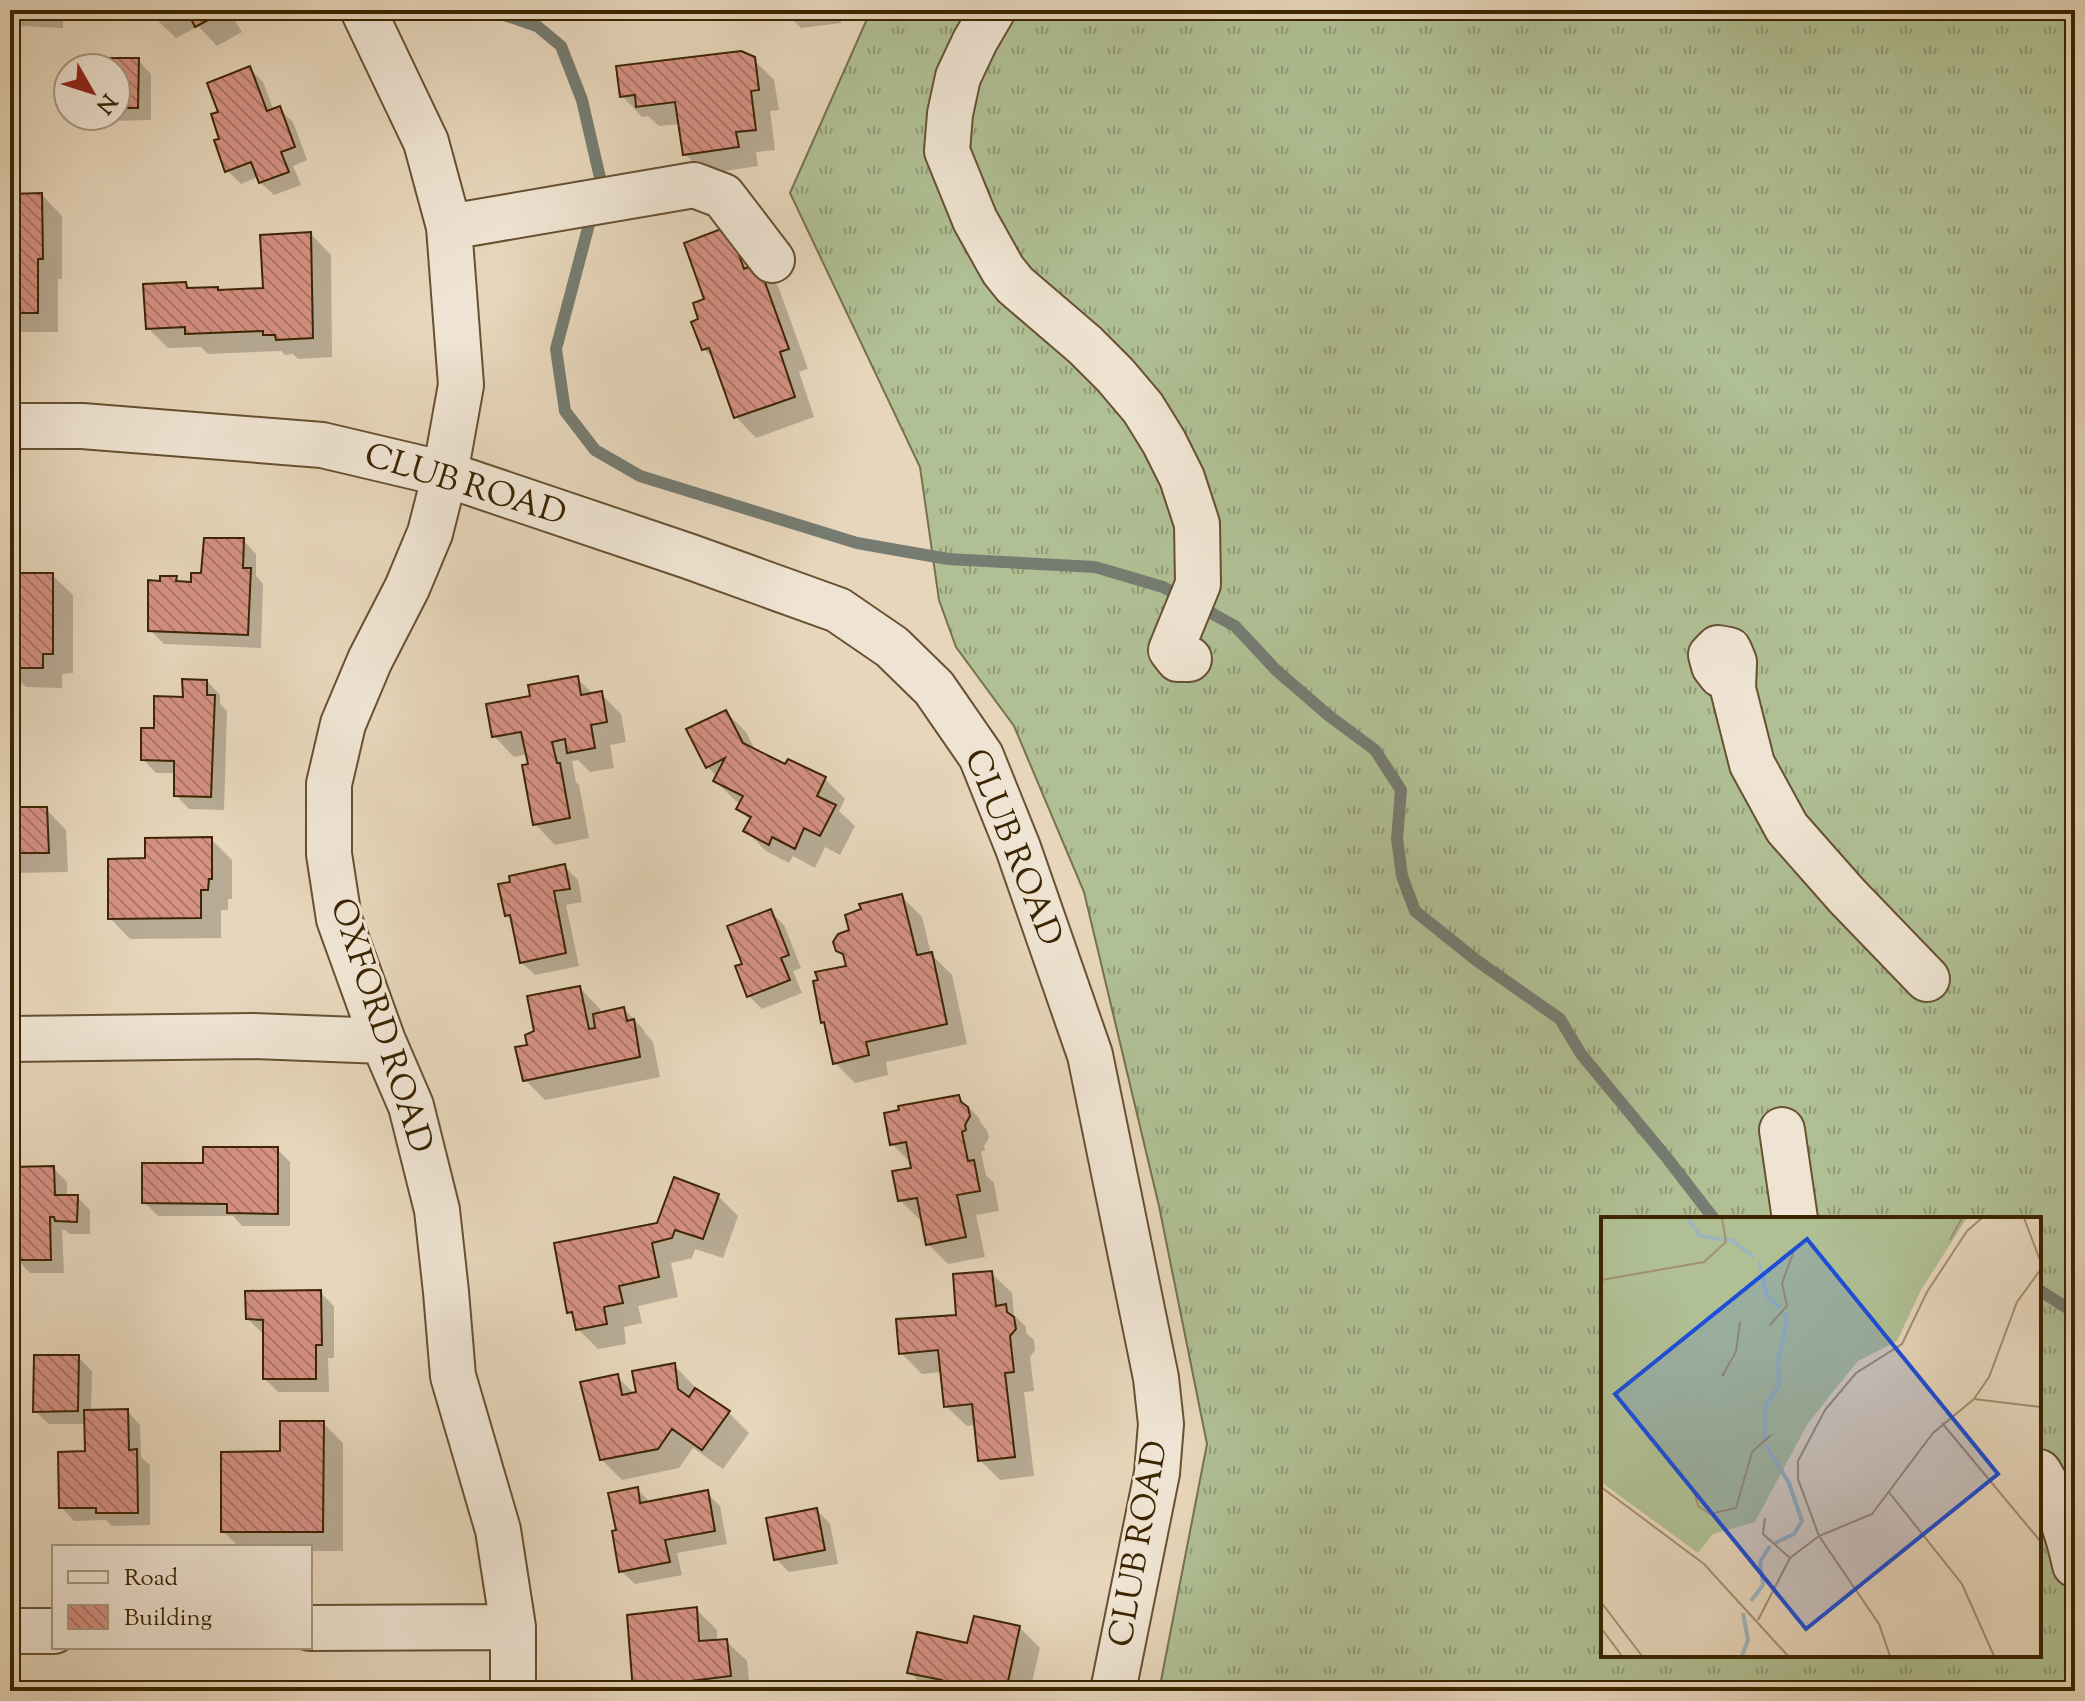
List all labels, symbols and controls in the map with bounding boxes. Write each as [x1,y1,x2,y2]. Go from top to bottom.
north arrow [52,52,132,132]
text: N [87,86,123,120]
street label: CLUB ROAD [358,432,572,540]
street label: CLUB ROAD [950,742,1074,954]
street label: OXFORD ROAD [316,892,444,1160]
inset map [1601,1217,2041,1657]
street label: CLUB ROAD [1098,1437,1182,1651]
legend [52,1545,312,1649]
text: Road [124,1562,178,1596]
text: Building [124,1602,213,1636]

